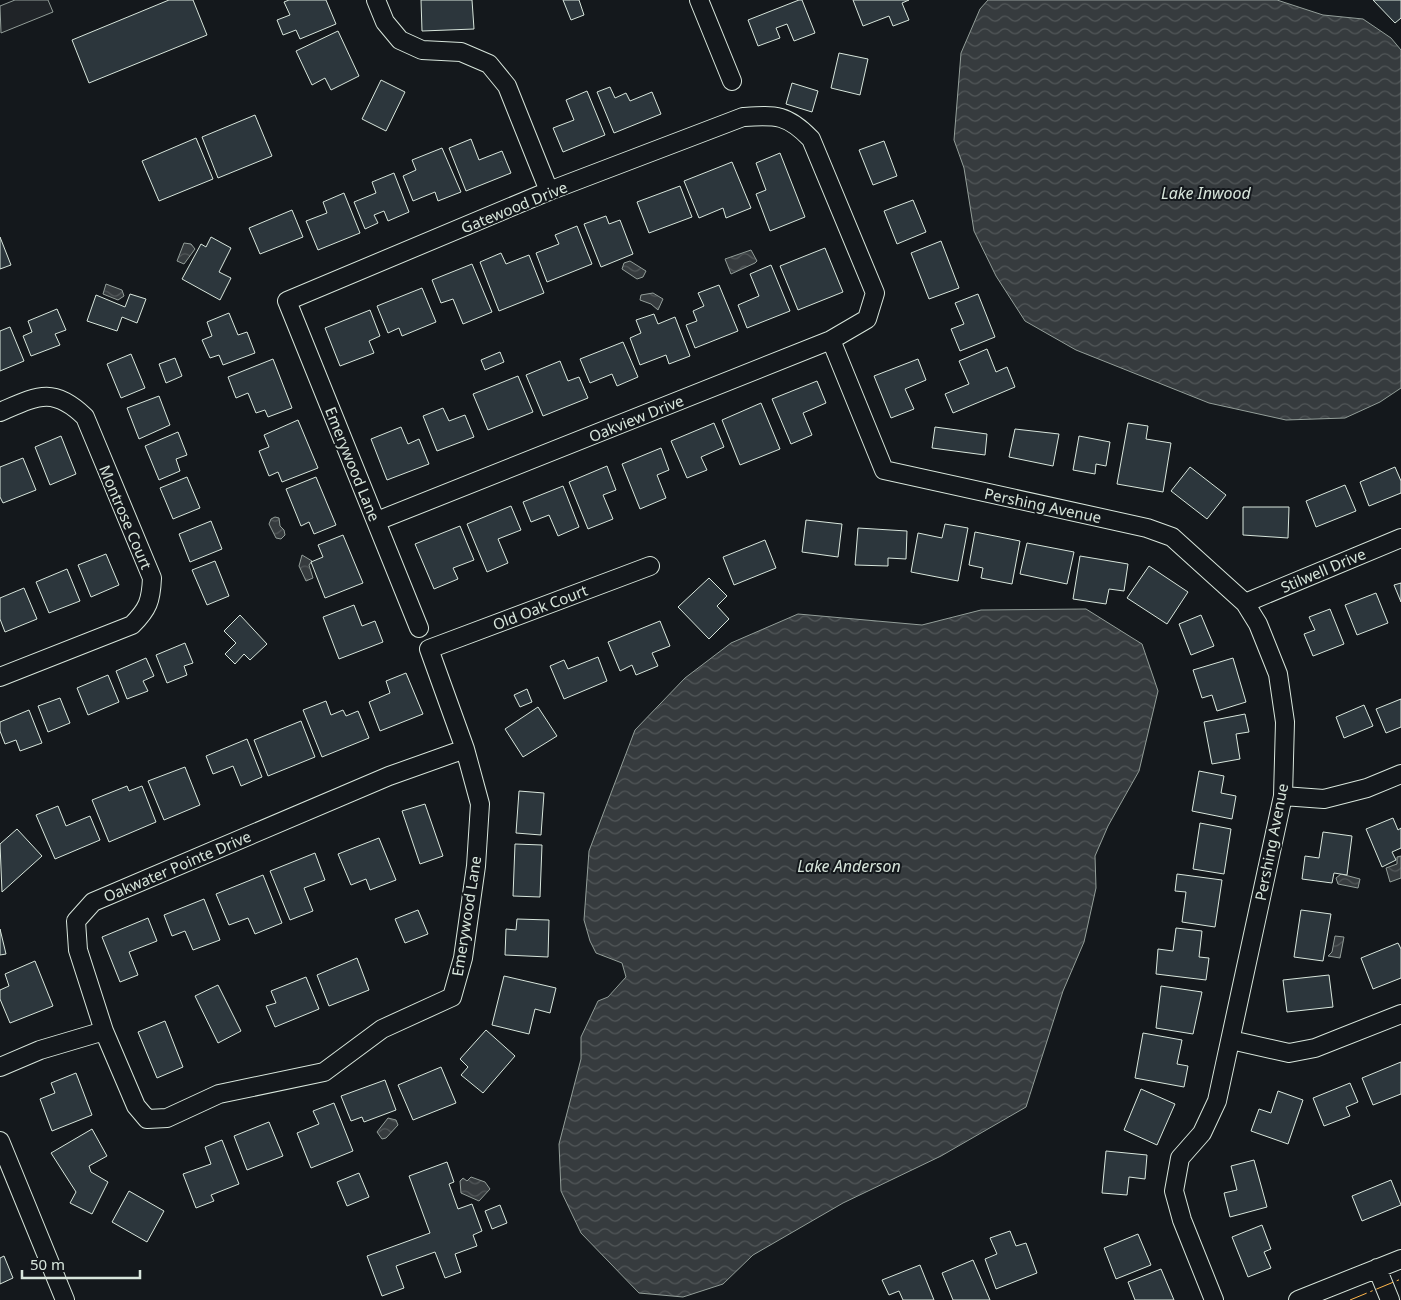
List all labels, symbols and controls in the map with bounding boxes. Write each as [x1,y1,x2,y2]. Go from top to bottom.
street label: Gatewood Drive [458,177,570,237]
water label: Lake Inwood [1161,182,1252,204]
street label: Oakview Drive [586,390,686,446]
street label: Emerywood Lane [321,404,385,524]
street label: Montrose Court [95,462,157,573]
street label: Pershing Avenue [983,483,1103,527]
street label: Stilwell Drive [1277,543,1369,597]
street label: Old Oak Court [490,580,591,634]
street label: Pershing Avenue [1250,782,1292,902]
street label: Oakwater Pointe Drive [100,826,254,906]
street label: Emerywood Lane [447,854,485,978]
water label: Lake Anderson [797,855,901,877]
scale bar [22,1248,140,1280]
text: 50 m [30,1254,65,1274]

